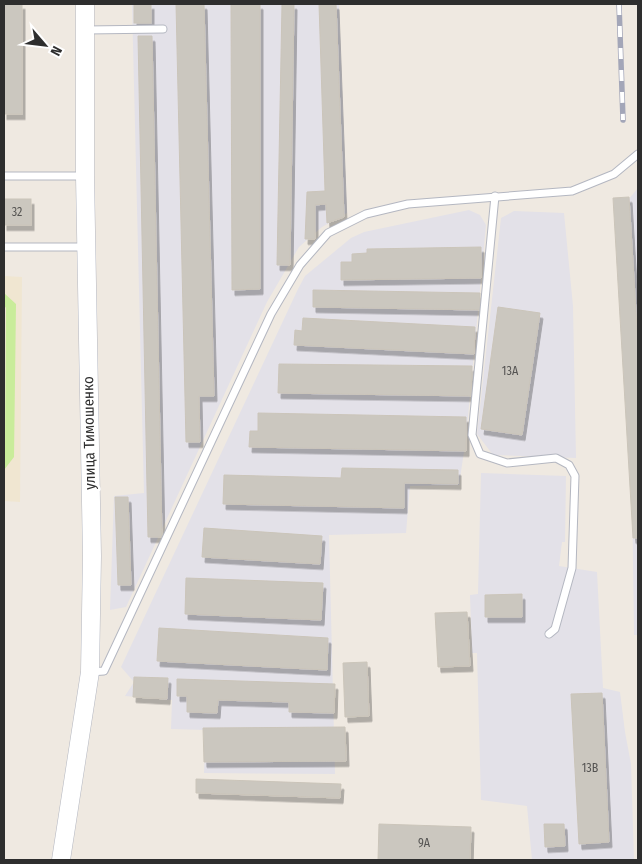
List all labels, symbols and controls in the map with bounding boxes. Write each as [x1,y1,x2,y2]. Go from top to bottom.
north arrow [20,20,70,70]
text: N [47,43,66,59]
house number: 32 [12,205,22,219]
house number: 13А [502,364,519,378]
street label: улица Тимошенко [79,376,99,490]
house number: 13В [582,761,599,775]
house number: 9А [418,836,431,850]

